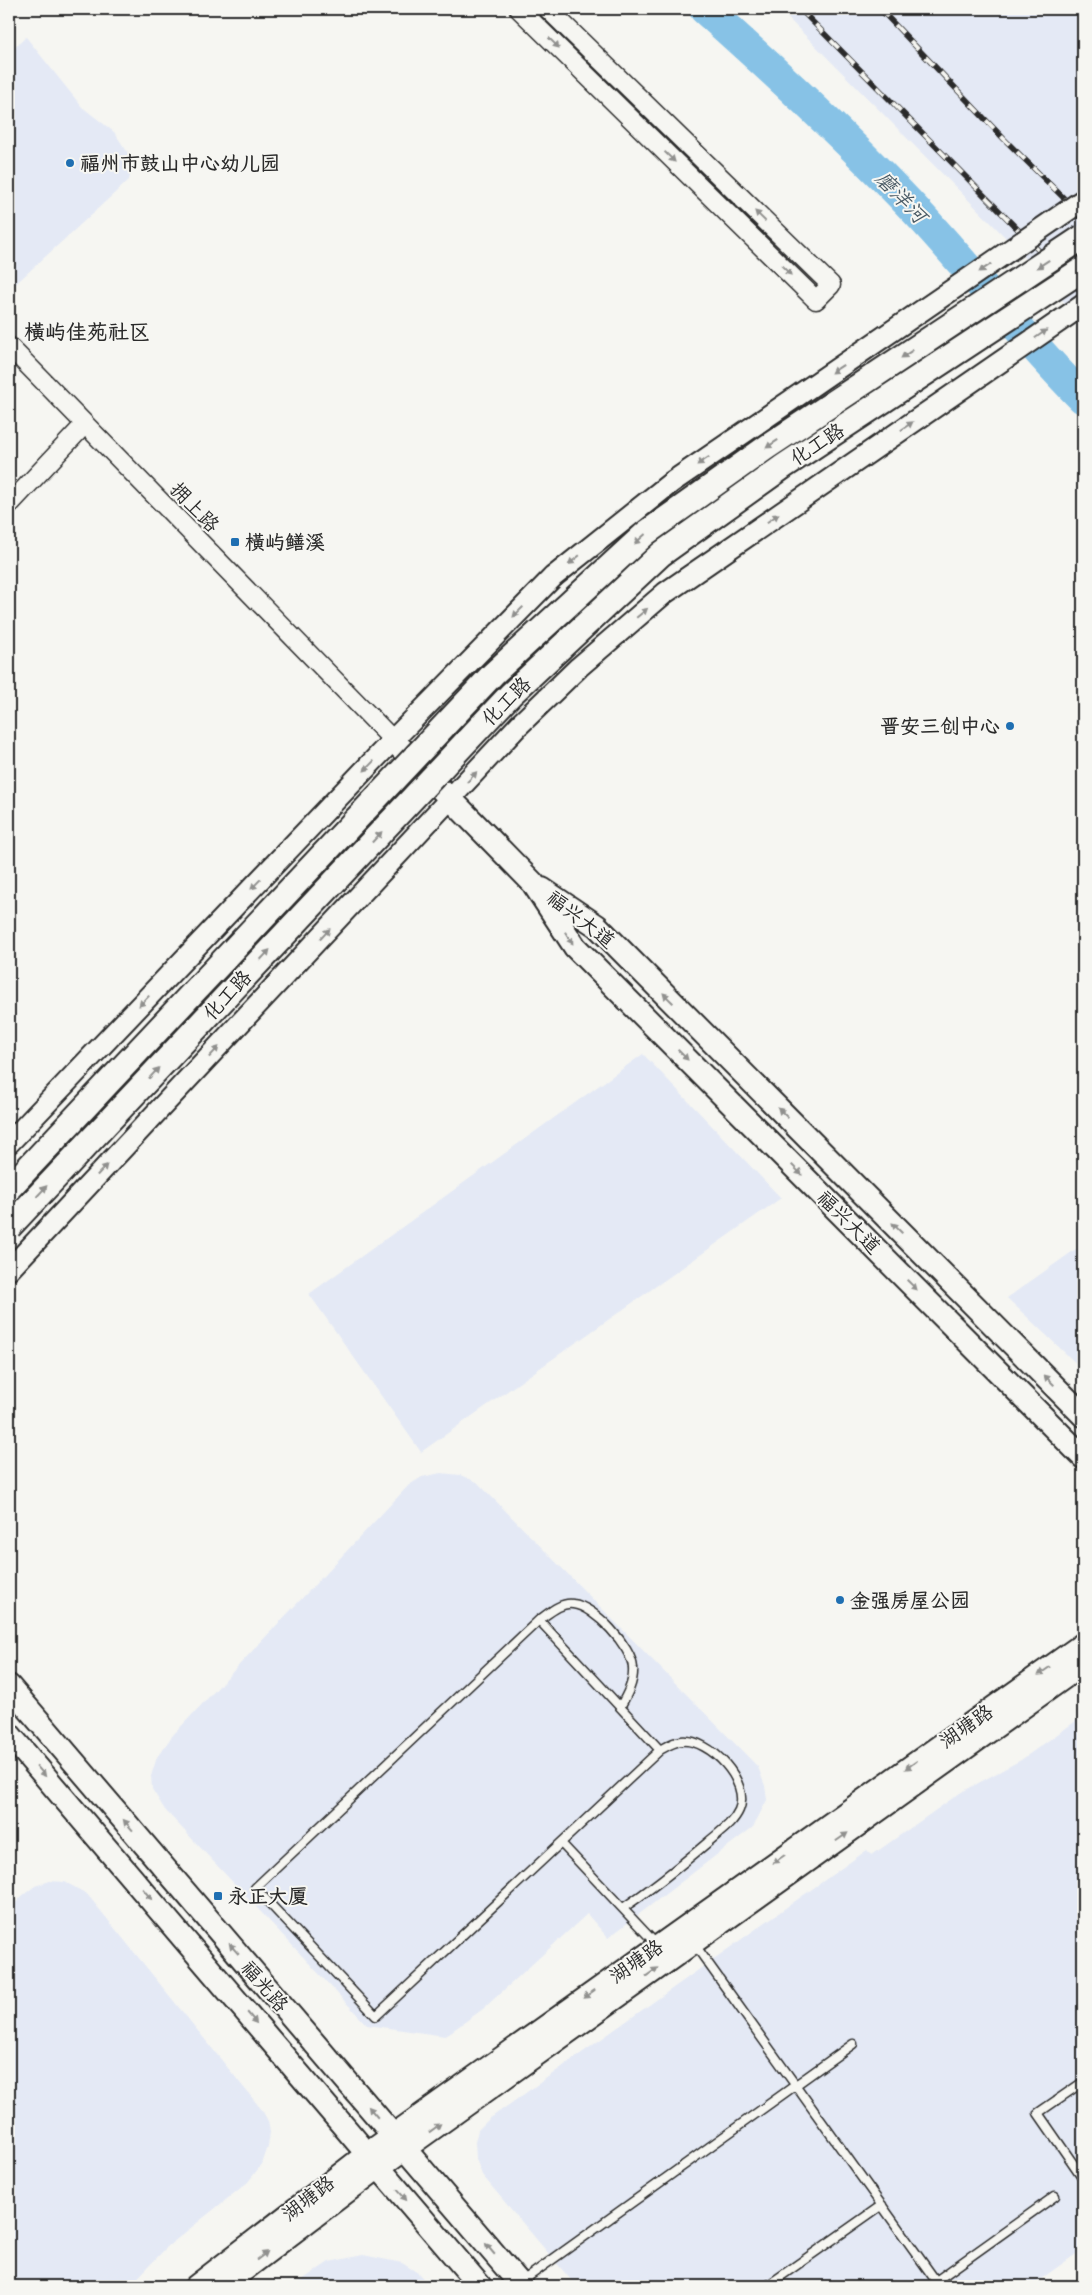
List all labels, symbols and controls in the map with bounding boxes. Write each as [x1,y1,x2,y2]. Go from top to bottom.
one-way arrow [547,37,559,49]
place label: 福州市鼓山中心幼儿园 [80,151,280,180]
one-way arrow [663,151,675,163]
marker: 福州市鼓山中心幼儿园 [64,157,76,169]
water label: 磨洋河 [867,165,934,234]
one-way arrow [754,210,766,222]
one-way arrow [1036,259,1049,269]
one-way arrow [978,263,992,272]
one-way arrow [779,264,791,276]
district label: 横屿佳苑社区 [24,319,150,349]
one-way arrow [1034,329,1048,339]
one-way arrow [900,349,914,359]
one-way arrow [830,364,844,374]
street label: 化工路 [785,417,852,475]
one-way arrow [900,421,914,431]
one-way arrow [765,439,779,449]
one-way arrow [696,456,709,466]
street label: 拥上路 [162,477,225,541]
one-way arrow [767,513,780,523]
place label: 横屿鳝溪 [245,530,325,559]
one-way arrow [635,533,647,545]
marker: 横屿鳝溪 [229,536,241,548]
one-way arrow [568,555,581,566]
one-way arrow [512,606,524,618]
one-way arrow [635,607,647,619]
street label: 化工路 [476,671,540,734]
place label: 晋安三创中心 [880,714,1000,743]
marker: 晋安三创中心 [1004,720,1016,732]
one-way arrow [363,760,375,772]
one-way arrow [466,771,478,783]
one-way arrow [371,831,383,843]
one-way arrow [250,877,262,889]
street label: 福兴大道 [539,885,620,957]
one-way arrow [319,928,331,940]
one-way arrow [565,932,574,945]
one-way arrow [259,949,271,961]
street label: 化工路 [198,964,261,1029]
one-way arrow [662,992,674,1004]
one-way arrow [138,995,150,1007]
one-way arrow [208,1047,220,1059]
one-way arrow [676,1048,688,1060]
one-way arrow [148,1067,160,1079]
one-way arrow [777,1107,789,1119]
one-way arrow [791,1163,803,1175]
one-way arrow [96,1165,108,1177]
street label: 福兴大道 [809,1185,886,1262]
one-way arrow [36,1186,48,1198]
one-way arrow [891,1222,903,1234]
one-way arrow [906,1279,918,1291]
one-way arrow [1043,1375,1055,1387]
place label: 金强房屋公园 [850,1588,970,1617]
marker: 金强房屋公园 [834,1594,846,1606]
one-way arrow [1037,1666,1050,1676]
street label: 湖塘路 [935,1698,1001,1757]
one-way arrow [904,1760,918,1770]
one-way arrow [35,1764,47,1776]
one-way arrow [122,1819,133,1832]
one-way arrow [835,1832,849,1842]
one-way arrow [772,1854,785,1864]
place label: 永正大厦 [228,1884,308,1913]
one-way arrow [141,1888,152,1901]
marker: 永正大厦 [212,1890,224,1902]
street label: 湖塘路 [605,1933,671,1992]
one-way arrow [228,1942,239,1955]
street label: 福光路 [232,1955,294,2021]
one-way arrow [645,1967,659,1977]
one-way arrow [582,1989,596,1999]
one-way arrow [246,2011,258,2023]
one-way arrow [368,2106,379,2119]
one-way arrow [428,2123,441,2133]
street label: 湖塘路 [277,2169,343,2230]
one-way arrow [397,2189,408,2202]
one-way arrow [485,2243,496,2255]
one-way arrow [255,2251,269,2261]

